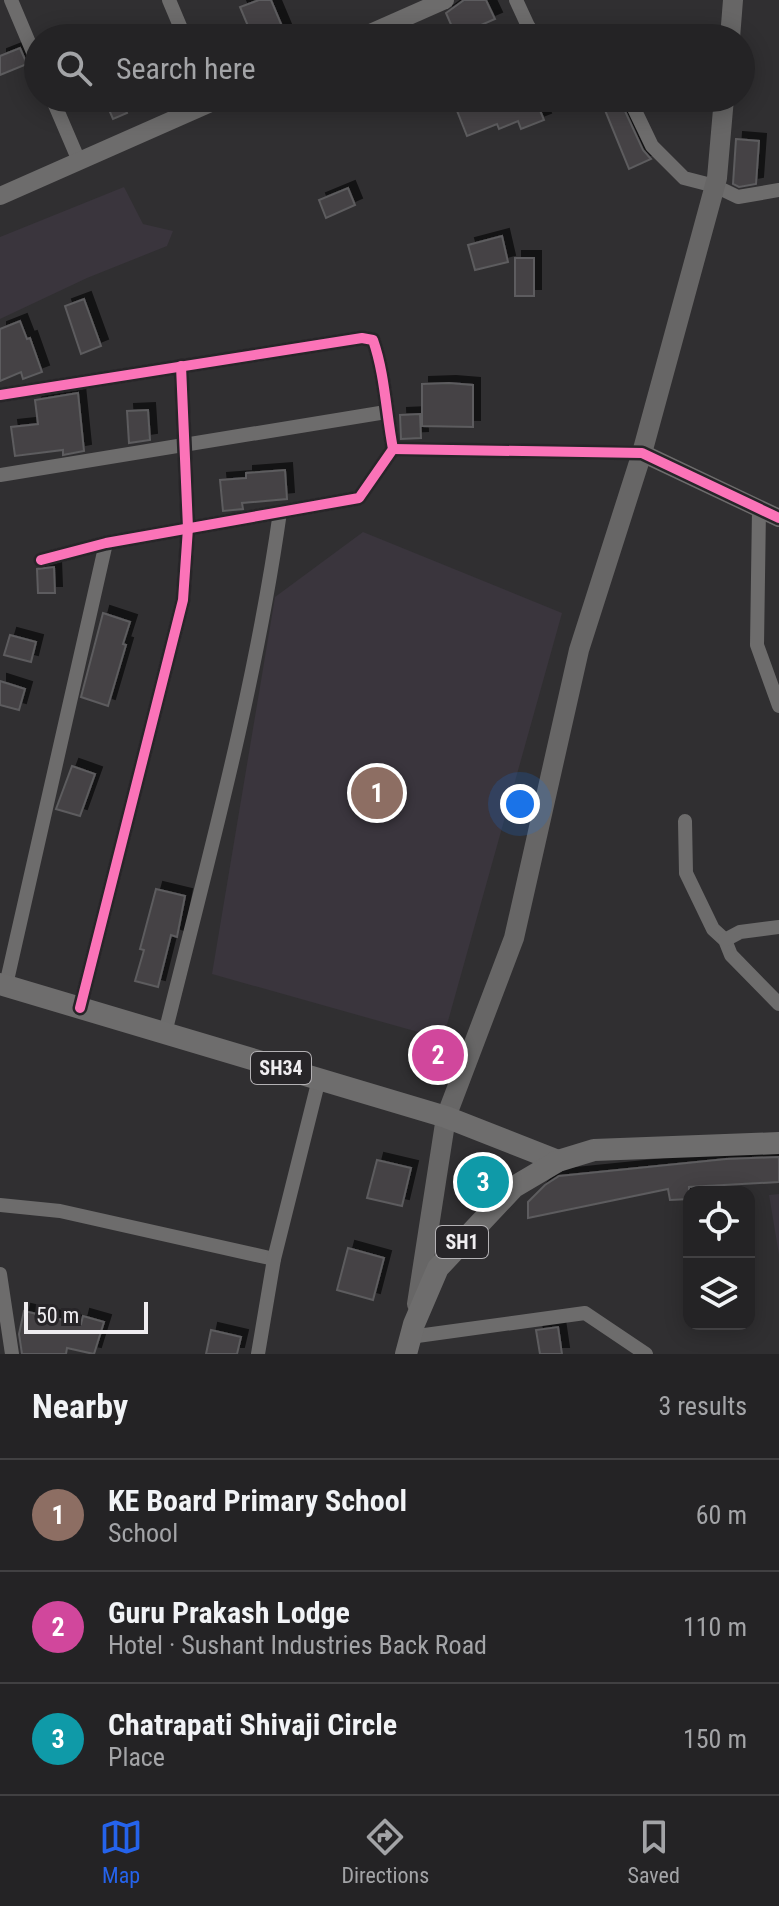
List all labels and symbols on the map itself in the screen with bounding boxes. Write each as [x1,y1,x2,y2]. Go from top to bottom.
pin: 1 [351,763,403,823]
your location [500,784,540,824]
pin: 2 [412,1025,464,1085]
road number: SH34 [251,1052,311,1084]
pin: 3 [457,1152,509,1212]
road number: SH1 [436,1226,488,1258]
scale bar [24,1298,148,1334]

